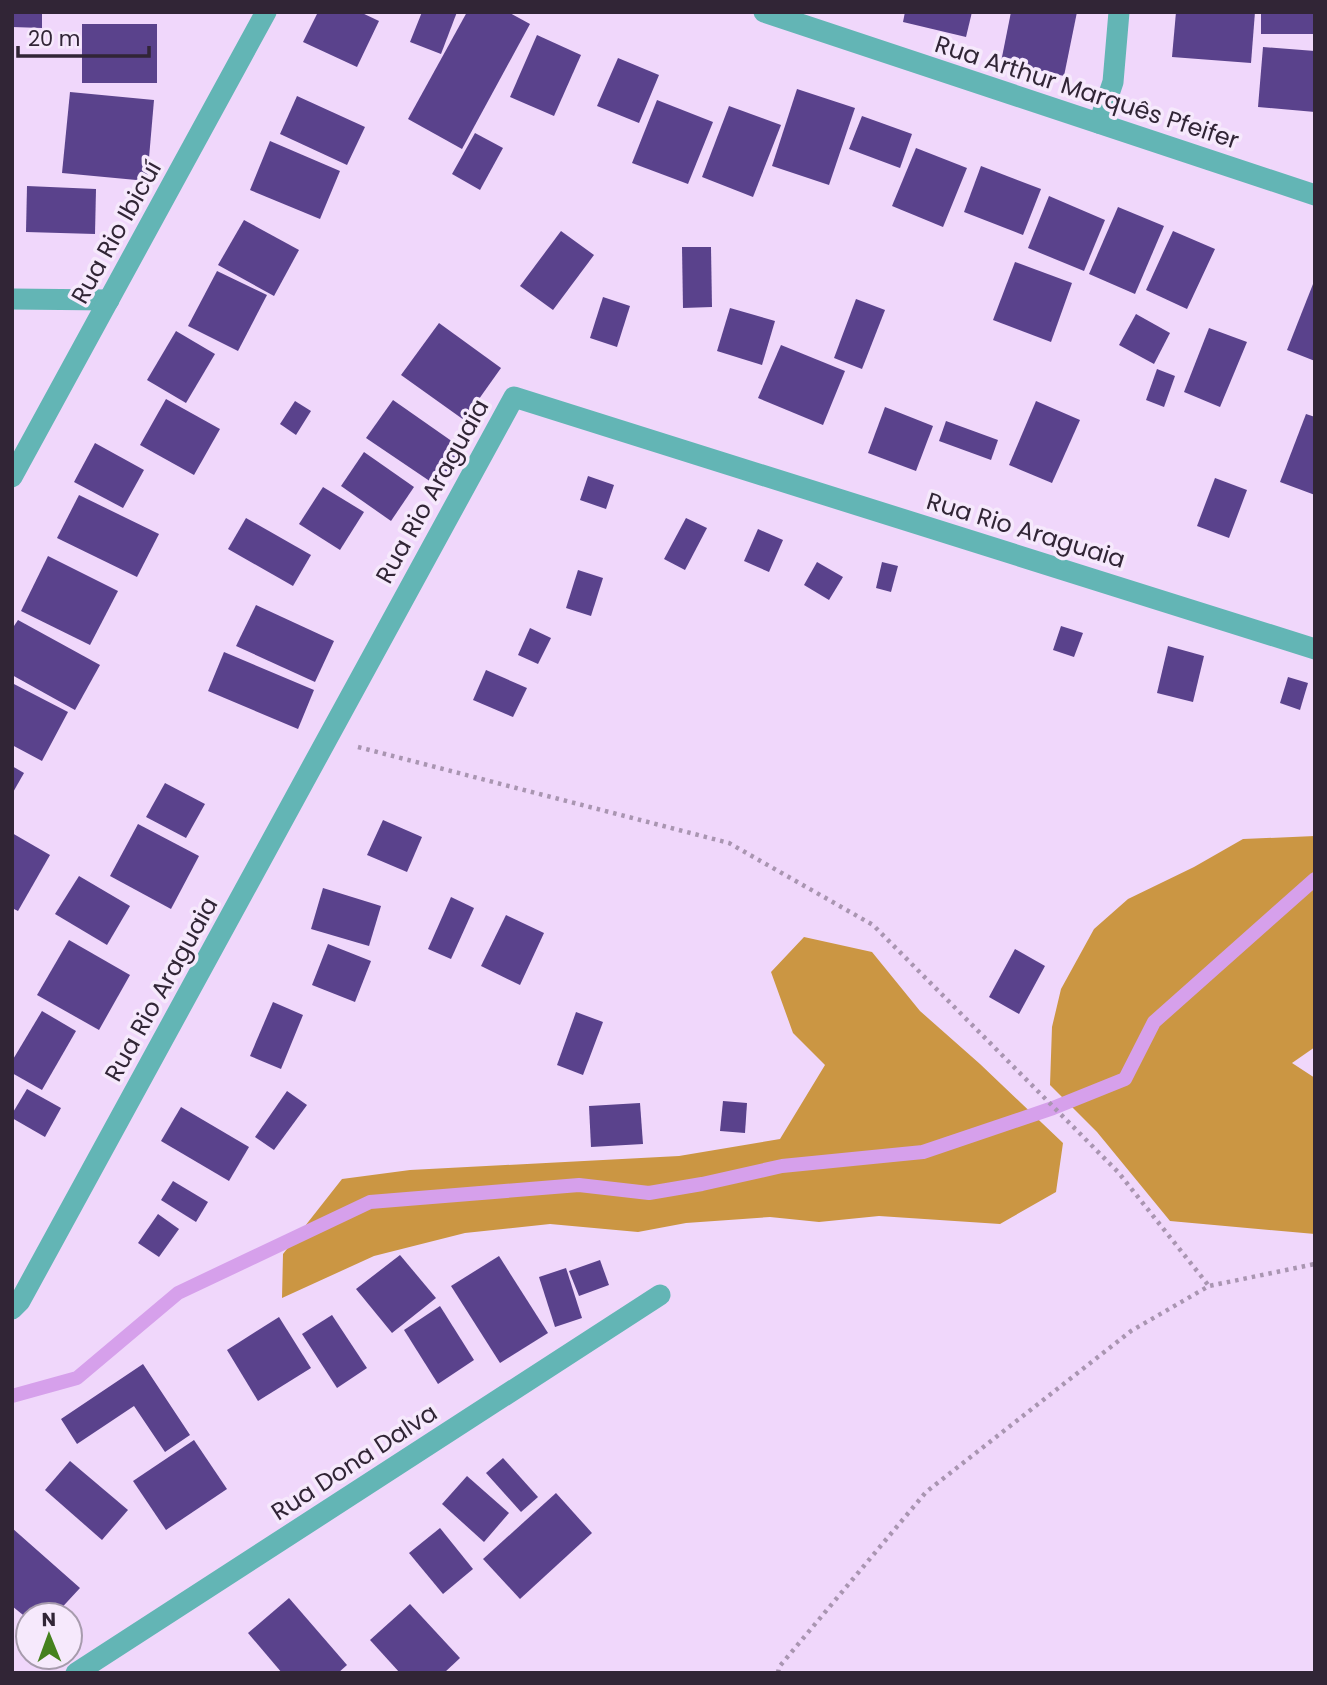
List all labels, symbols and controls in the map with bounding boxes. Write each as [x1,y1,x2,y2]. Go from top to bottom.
scale bar [18,14,149,58]
text: 20 m [28,24,81,53]
street label: Rua Arthur Marquês Pfeifer [931,27,1243,157]
street label: Rua Rio Ibicuí [63,155,169,309]
street label: Rua Rio Araguaia [368,393,496,589]
street label: Rua Rio Araguaia [923,484,1129,576]
street label: Rua Rio Araguaia [97,891,225,1087]
street label: Rua Dona Dalva [265,1396,443,1528]
north arrow [14,1601,84,1671]
text: N [41,1606,56,1633]

